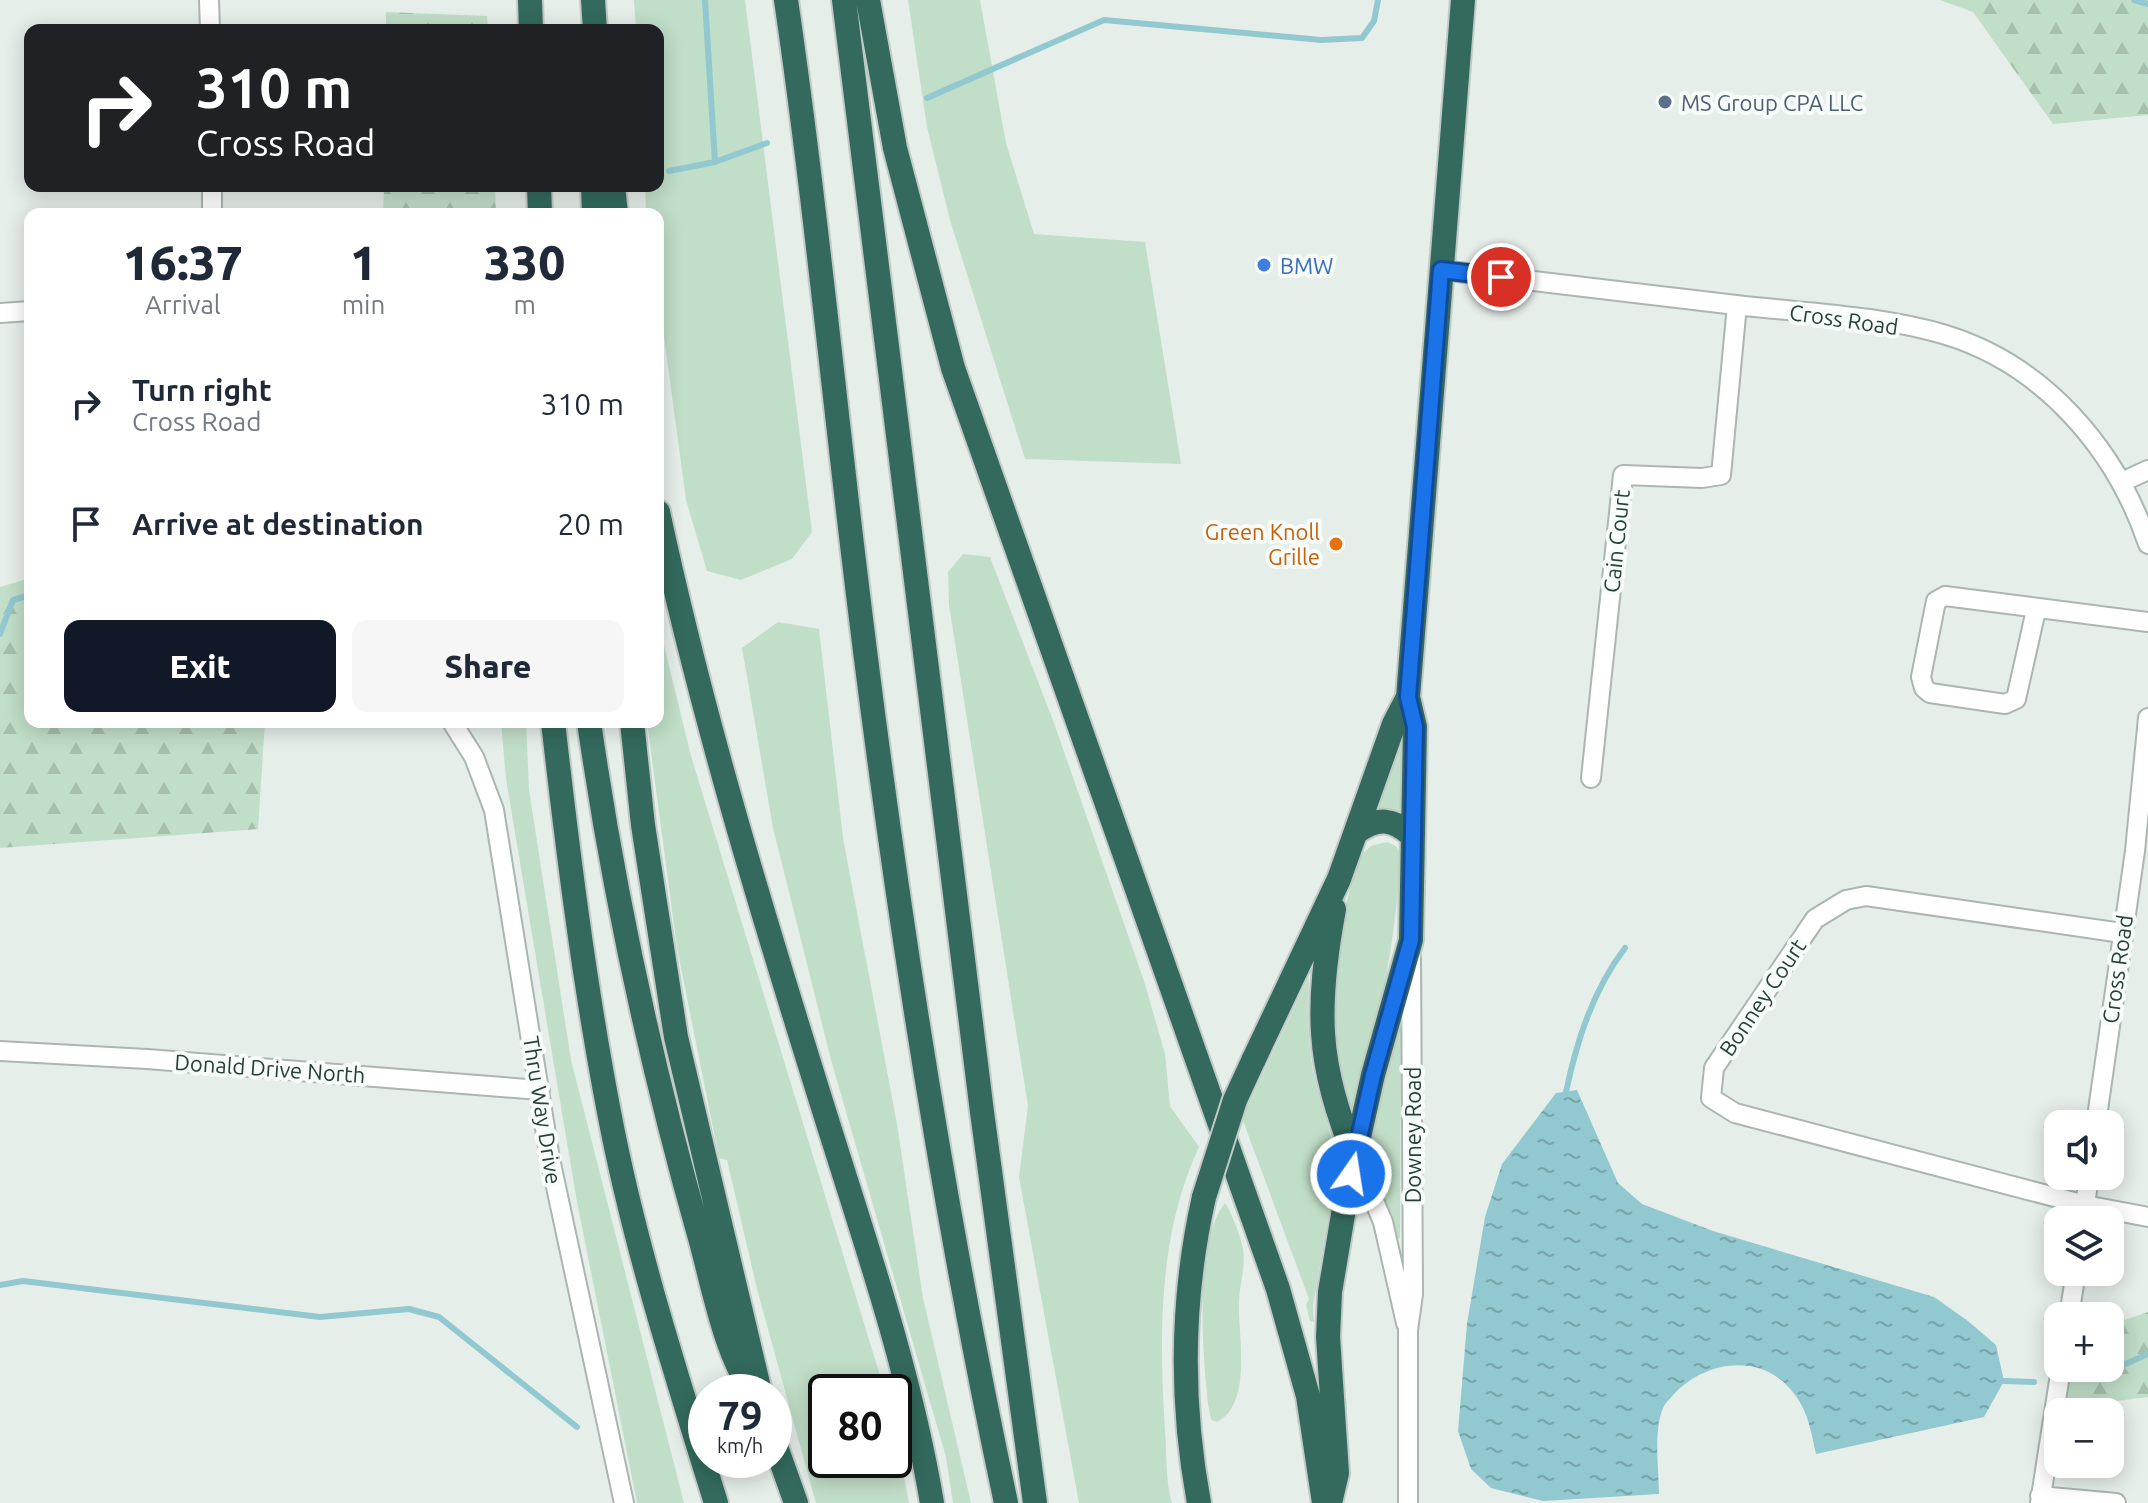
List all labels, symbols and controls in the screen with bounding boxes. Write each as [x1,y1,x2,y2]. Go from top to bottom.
icon: right [64,56,168,160]
text: 310 m [196,56,352,119]
place label: MS Group CPA LLC [1681,90,1863,115]
marker: MS Group CPA LLC [1656,93,1674,111]
text: Cross Road [196,122,375,163]
text: 16:37 [123,235,243,289]
text: 1 [350,235,377,289]
text: 330 [484,235,565,289]
pin [1467,243,1535,311]
place label: BMW [1280,253,1333,278]
icon: arrive [1479,255,1523,299]
marker: BMW [1255,256,1273,274]
text: Arrival [145,290,221,319]
text: min [342,290,385,319]
text: m [513,290,536,319]
street label: Cross Road [1788,299,1900,339]
text: Turn right [132,373,272,407]
icon: right [64,382,108,426]
text: 310 m [540,387,624,421]
text: Cross Road [132,407,261,436]
street label: Cain Court [1598,488,1634,594]
icon: arrive [64,502,108,546]
text: Arrive at destination [132,507,424,541]
text: 20 m [557,507,624,541]
place label: Green Knoll Grille [1205,519,1320,569]
marker: Green Knoll Grille [1327,535,1345,553]
button: Exit [64,620,336,712]
button: Share [352,620,624,712]
street label: Cross Road [2097,913,2137,1025]
street label: Bonney Court [1714,933,1810,1060]
street label: Thru Way Drive [519,1034,567,1186]
street label: Donald Drive North [174,1049,366,1087]
street label: Downey Road [1400,1067,1425,1203]
map controls [2044,1110,2124,1478]
button: sound [2044,1110,2124,1190]
position arrow [1309,1132,1393,1216]
button: layers [2044,1206,2124,1286]
button: + [2044,1302,2124,1382]
speed limit sign: 80 [808,1374,912,1478]
text: 79 [717,1393,763,1438]
button: − [2044,1398,2124,1478]
text: km/h [717,1434,763,1457]

